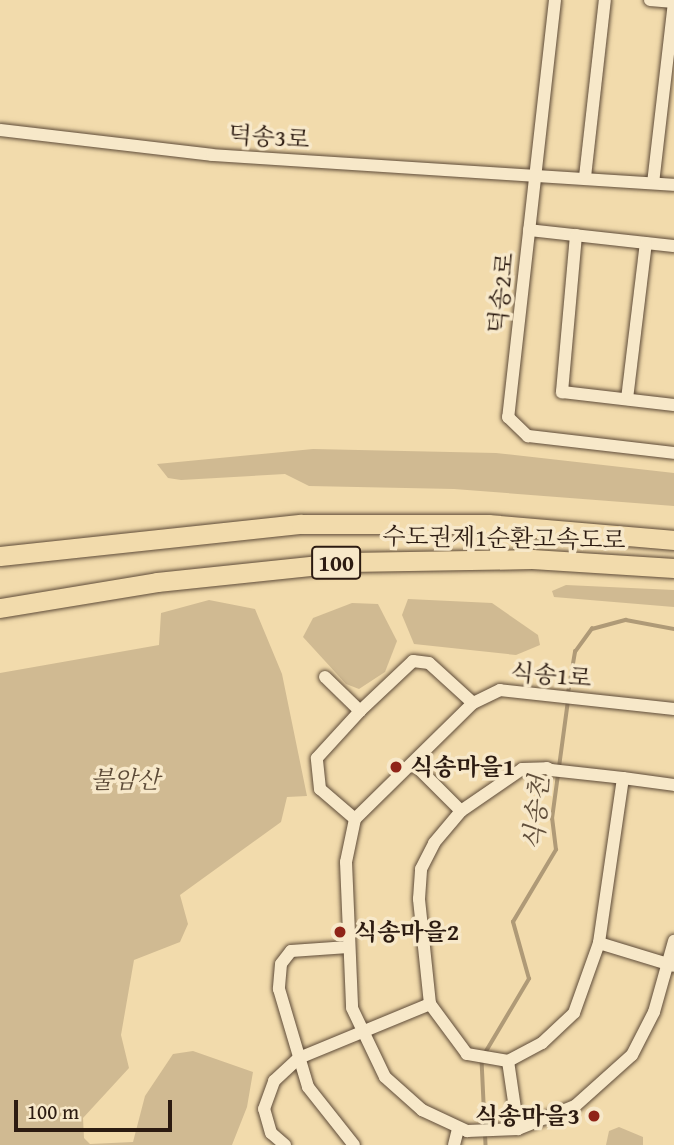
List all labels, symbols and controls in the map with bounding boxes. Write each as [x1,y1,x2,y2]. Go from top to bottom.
street label: 덕송3로 [228,120,310,154]
street label: 덕송2로 [482,251,520,335]
street label: 수도권제1순환고속도로 [382,521,626,555]
road number: 100 [310,544,362,582]
street label: 식송1로 [509,657,593,693]
place label: 식송마을1 [410,753,515,781]
marker: 식송마을1 [388,759,404,775]
park label: 불암산 [90,766,160,794]
water label: 식송천 [517,774,555,852]
place label: 식송마을2 [354,918,459,946]
marker: 식송마을2 [332,924,348,940]
scale bar [18,1086,175,1130]
text: 100 m [27,1096,79,1127]
place label: 식송마을3 [475,1102,580,1130]
marker: 식송마을3 [586,1108,602,1124]

